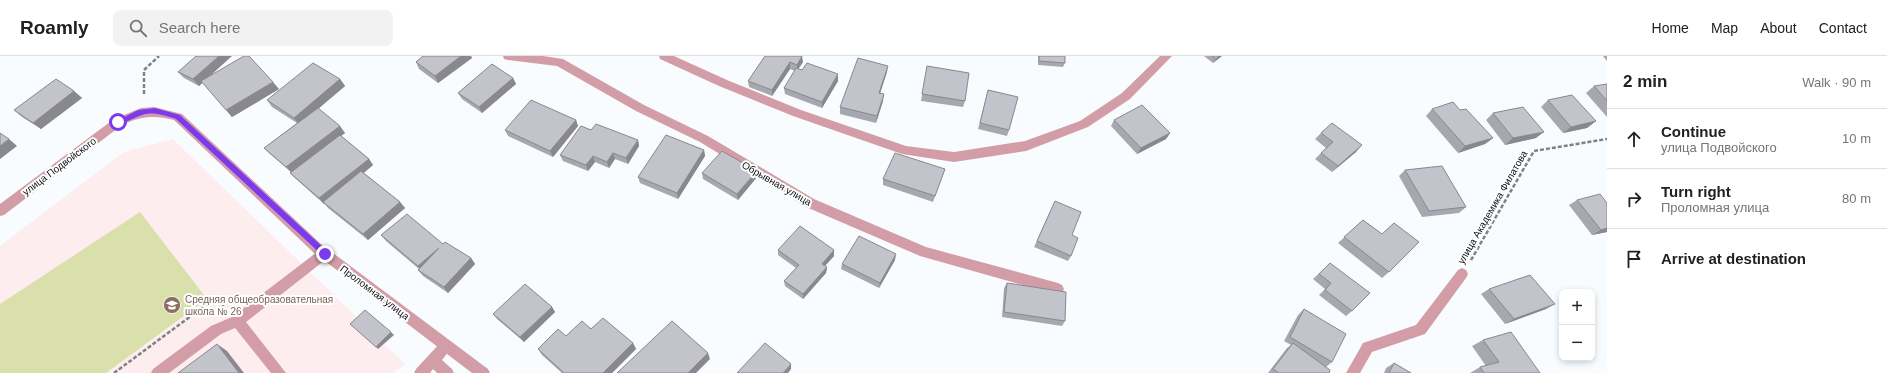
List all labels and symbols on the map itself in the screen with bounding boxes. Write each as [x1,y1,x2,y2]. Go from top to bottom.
route start [109,113,127,131]
street label: улица Подвойского [20,135,99,198]
street label: улица Академика Филатова [1455,148,1530,266]
street label: Обрывная улица [740,159,814,208]
route end [316,245,334,263]
street label: Проломная улица [338,263,412,322]
place label: Средняя общеобразовательная школа № 26 [185,294,333,317]
school or university icon: Средняя общеобразовательная школа № 26 [162,295,182,315]

